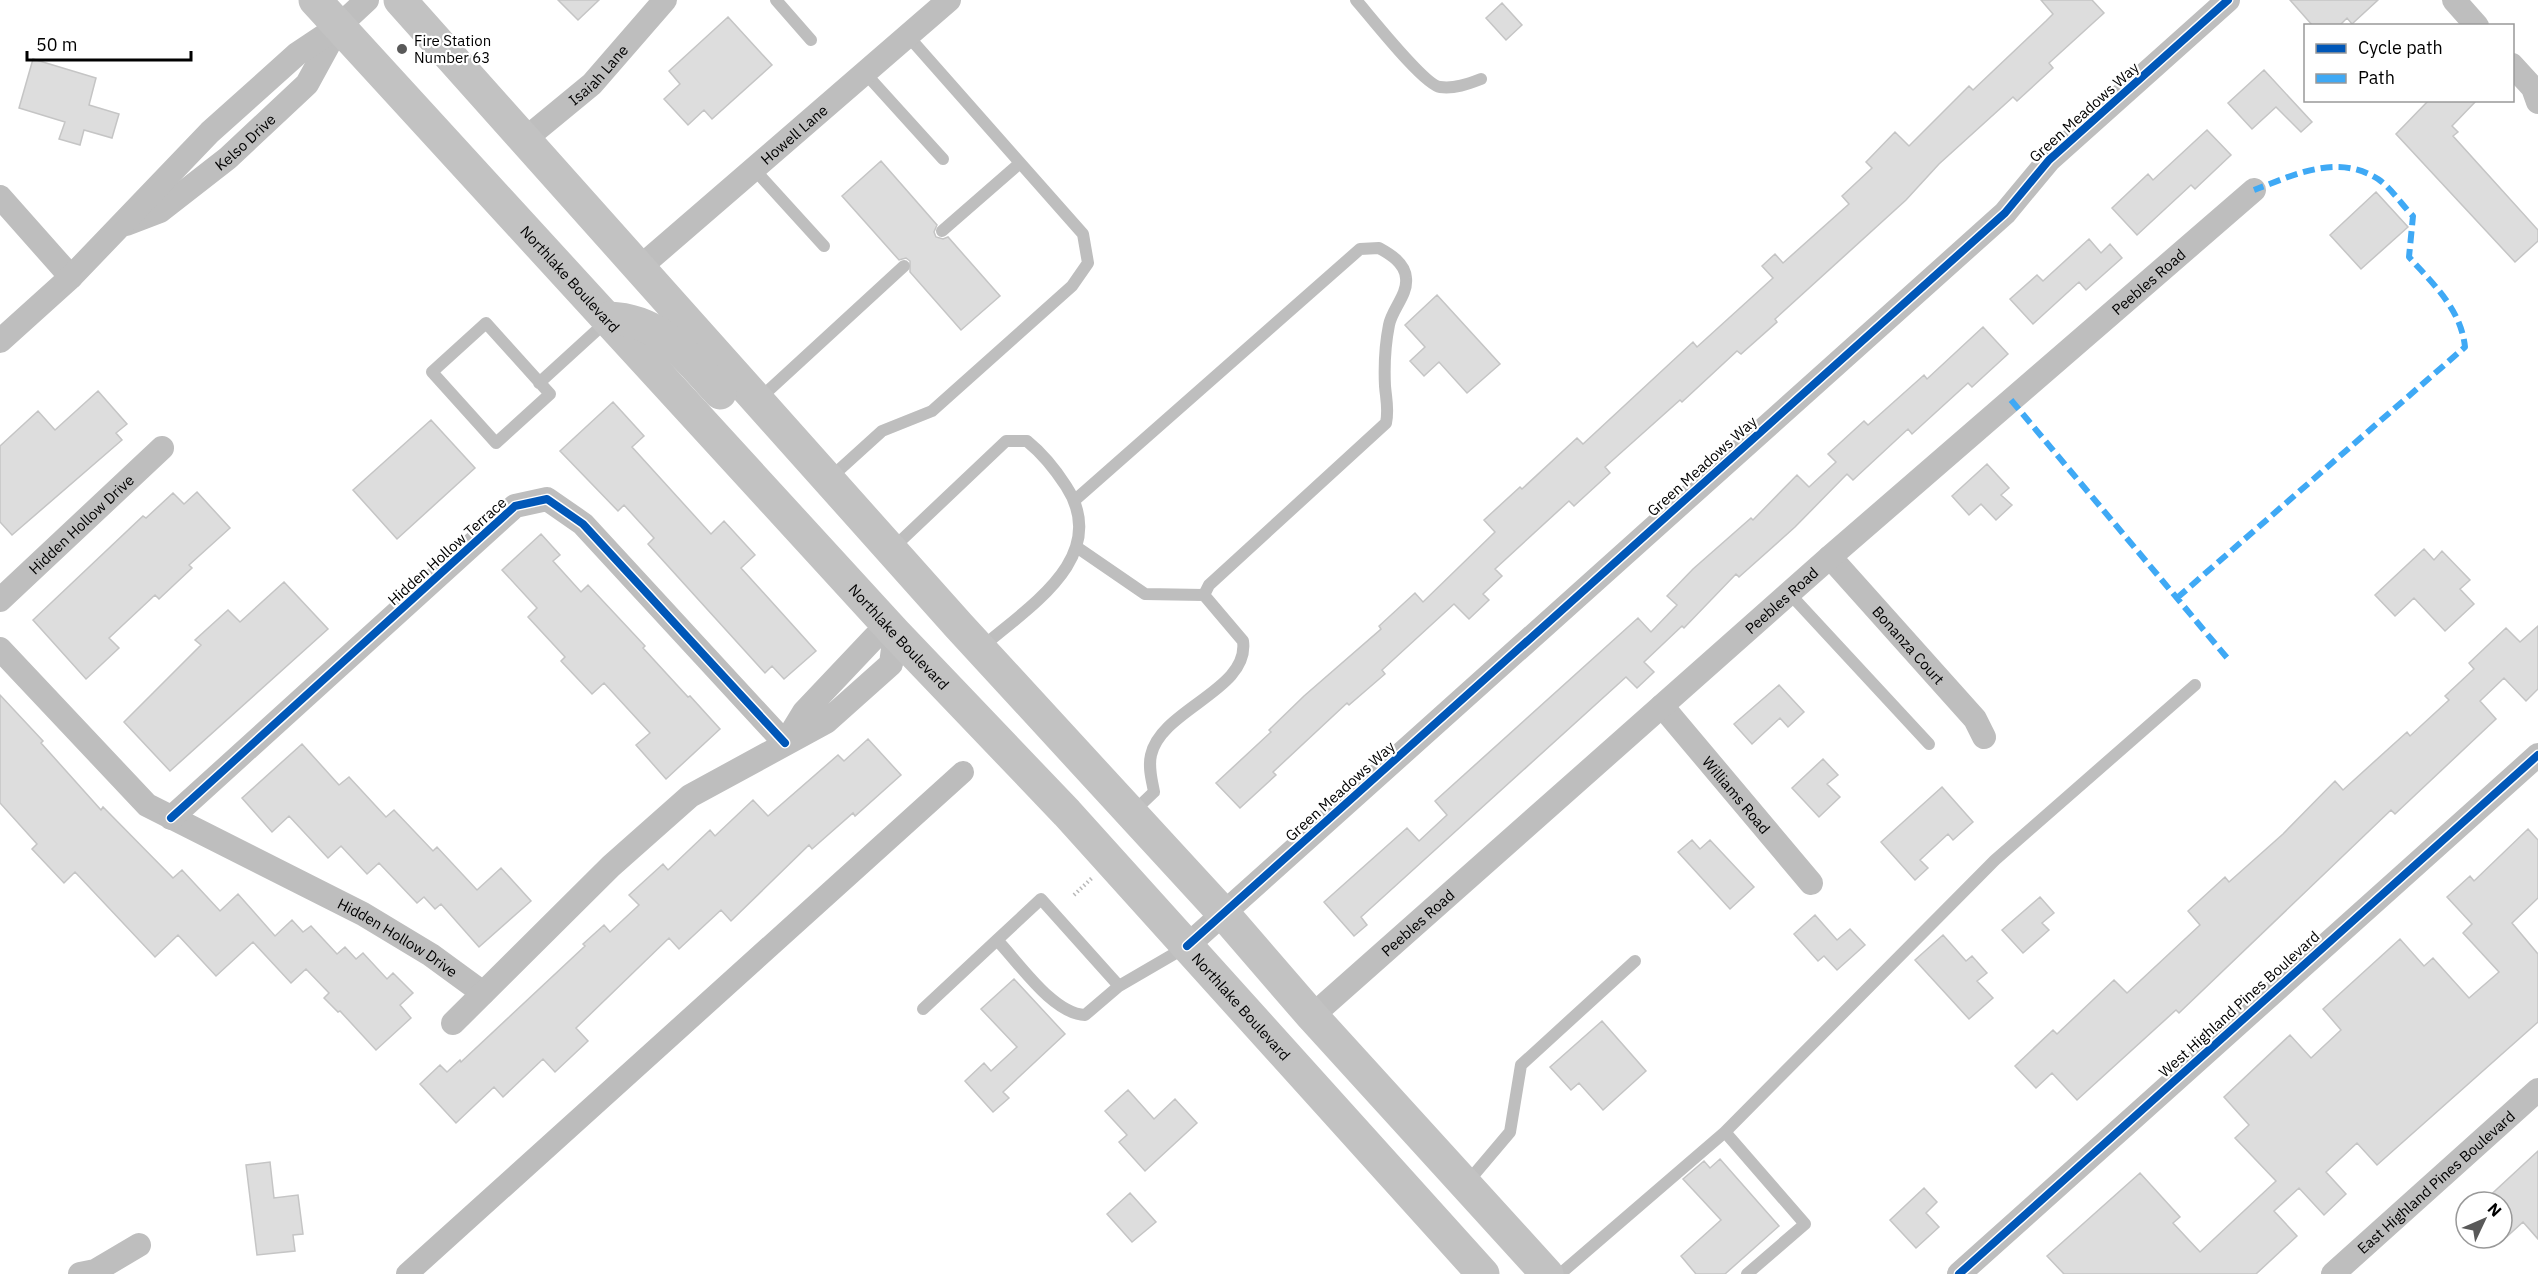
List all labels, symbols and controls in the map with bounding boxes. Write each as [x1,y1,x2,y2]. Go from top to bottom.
scale bar [27,24,190,62]
legend [2304,24,2514,102]
place label: Fire Station Number 63 [414,31,491,67]
text: 50 m [36,33,78,56]
text: Cycle path [2358,36,2443,59]
street label: Isaiah Lane [564,40,632,109]
marker: Fire Station Number 63 [395,42,409,56]
street label: Green Meadows Way [2025,57,2143,166]
text: Path [2358,66,2395,89]
street label: Howell Lane [756,100,831,168]
street label: Kelso Drive [211,109,279,174]
street label: Northlake Boulevard [517,221,624,336]
street label: Peebles Road [2107,244,2189,319]
street label: Green Meadows Way [1643,411,1761,520]
street label: Hidden Hollow Drive [24,470,138,578]
street label: Hidden Hollow Terrace [384,493,510,609]
street label: Peebles Road [1741,563,1822,638]
street label: Northlake Boulevard [845,580,953,694]
street label: Bonanza Court [1869,602,1949,688]
street label: Green Meadows Way [1281,736,1399,845]
street label: Williams Road [1699,752,1775,837]
street label: Peebles Road [1377,885,1458,960]
street label: Hidden Hollow Drive [335,893,462,981]
street label: West Highland Pines Boulevard [2155,927,2323,1081]
street label: Northlake Boulevard [1188,949,1295,1064]
street label: East Highland Pines Boulevard [2353,1106,2518,1257]
north arrow [2454,1190,2514,1250]
text: N [2484,1198,2506,1221]

